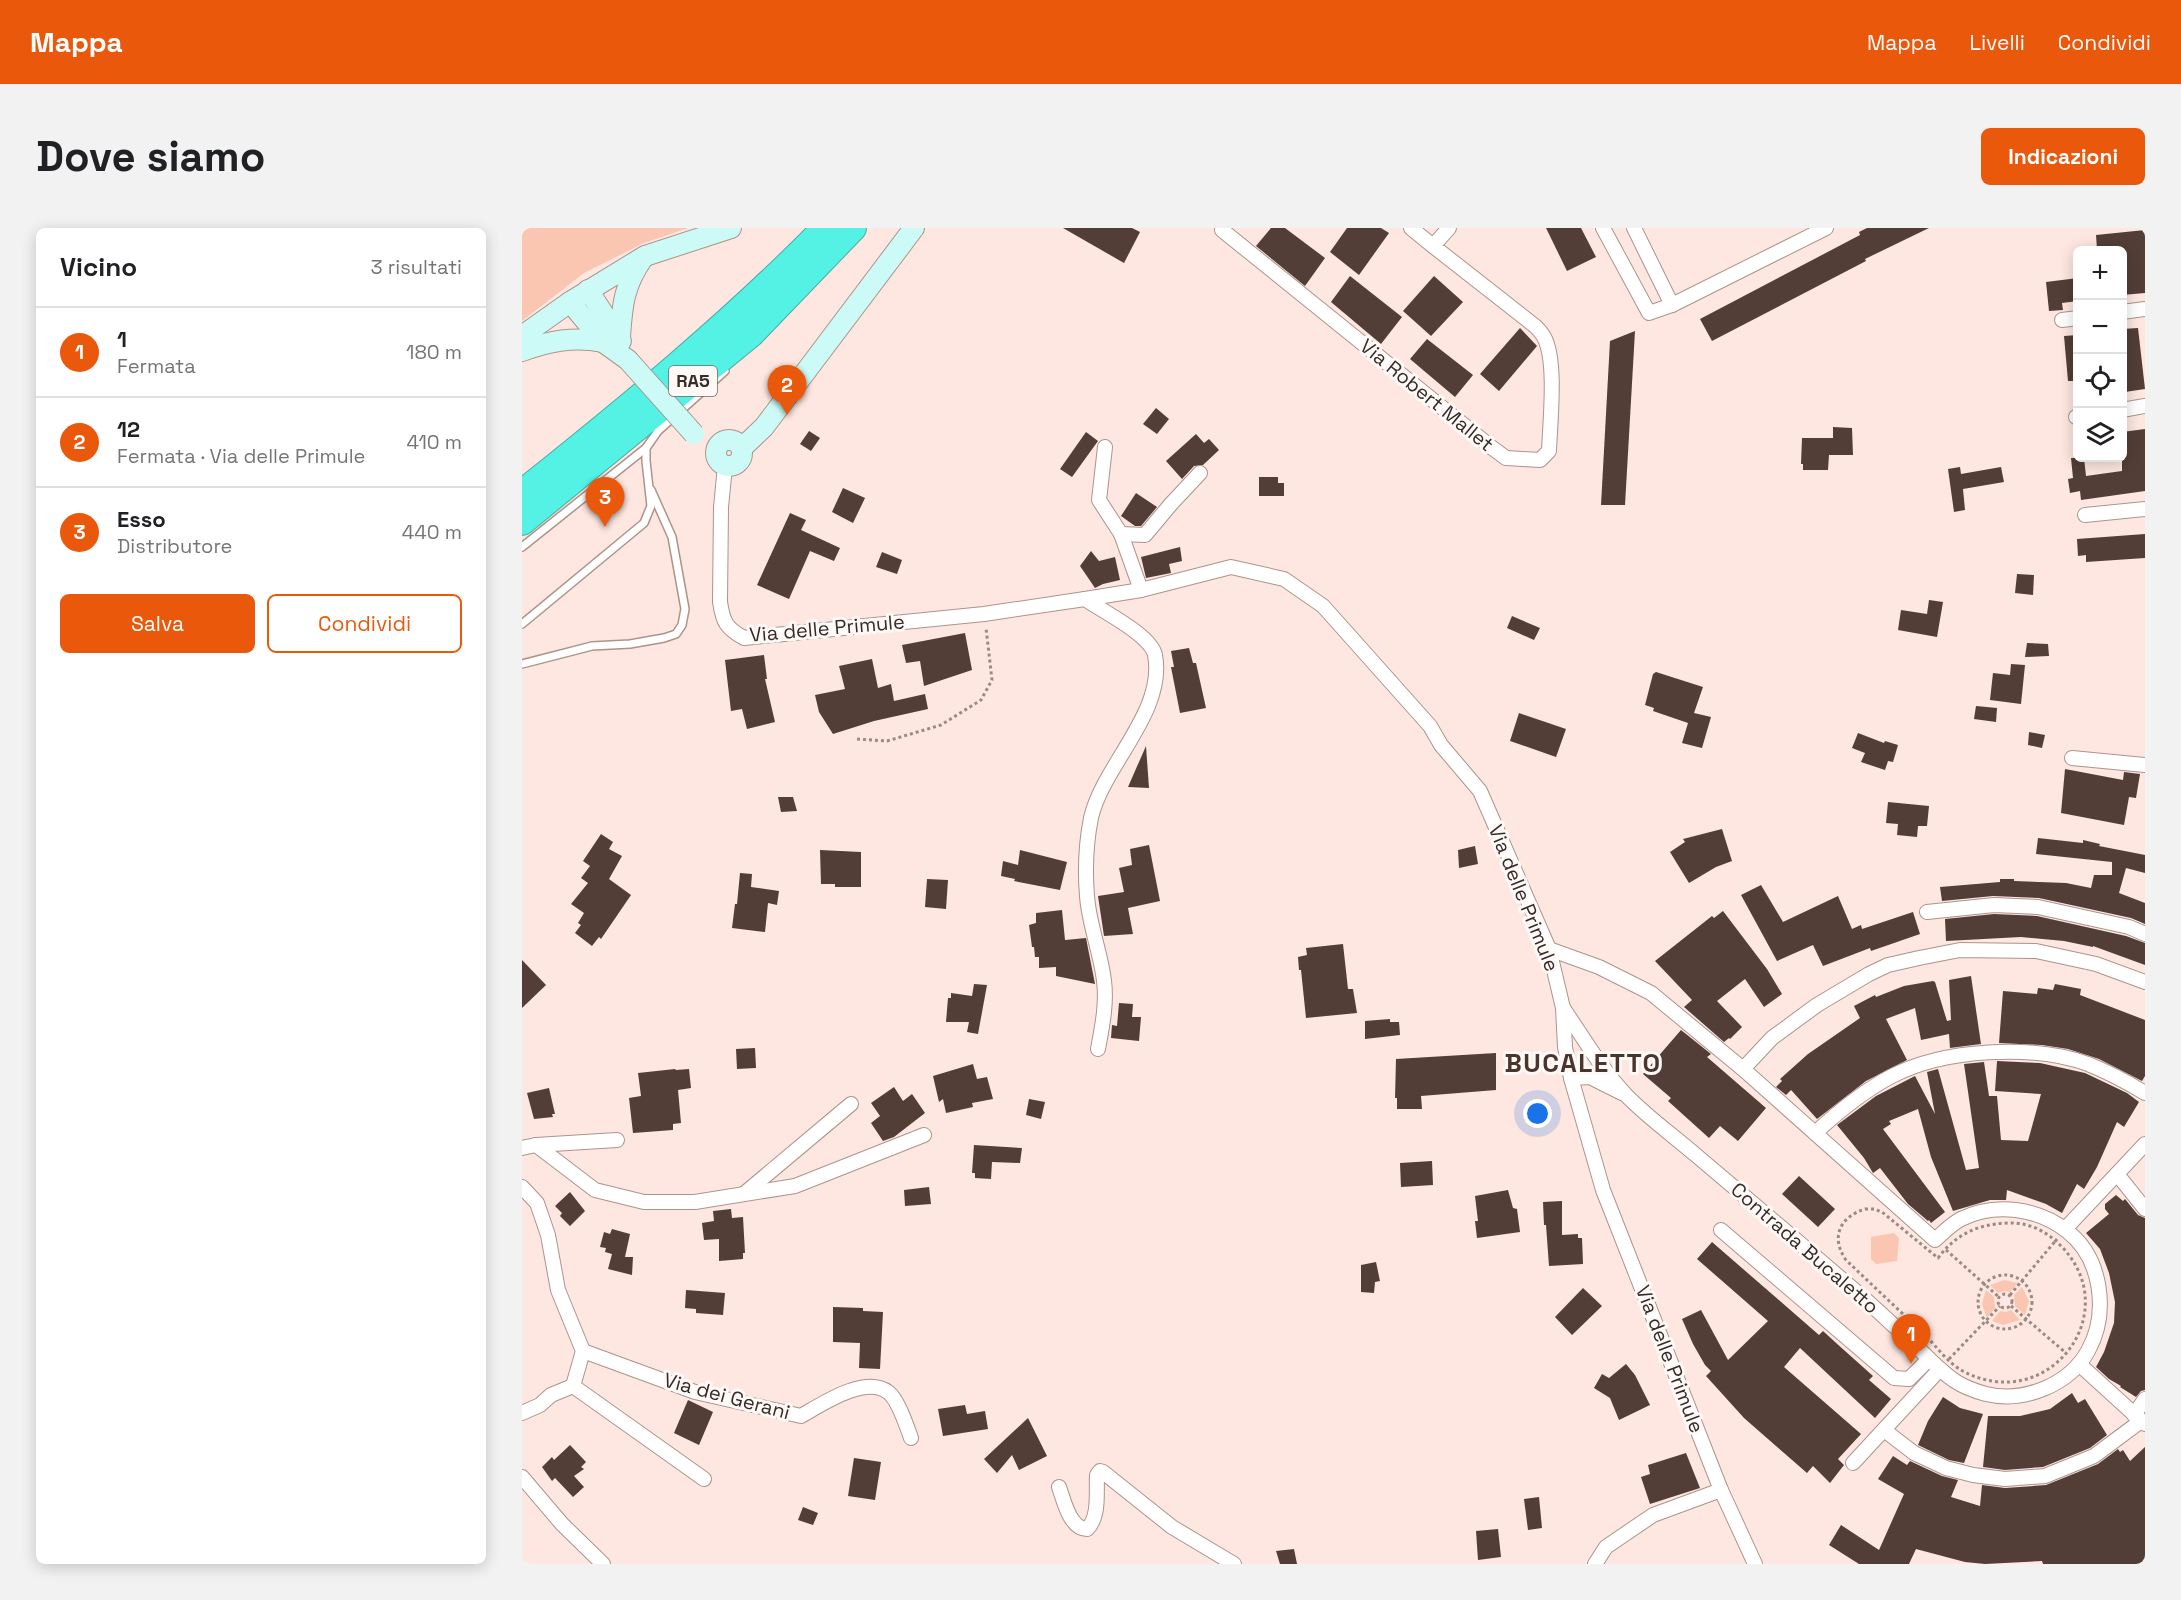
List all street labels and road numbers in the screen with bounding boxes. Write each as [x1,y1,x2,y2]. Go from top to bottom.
street label: Via Robert Mallet [1355,333,1499,457]
road number: RA5 [669,366,717,396]
street label: Via delle Primule [748,608,906,648]
street label: Via delle Primule [1483,821,1565,975]
street label: Contrada Bucaletto [1726,1177,1884,1319]
street label: Via delle Primule [1630,1282,1710,1436]
street label: Via dei Gerani [661,1367,793,1425]

